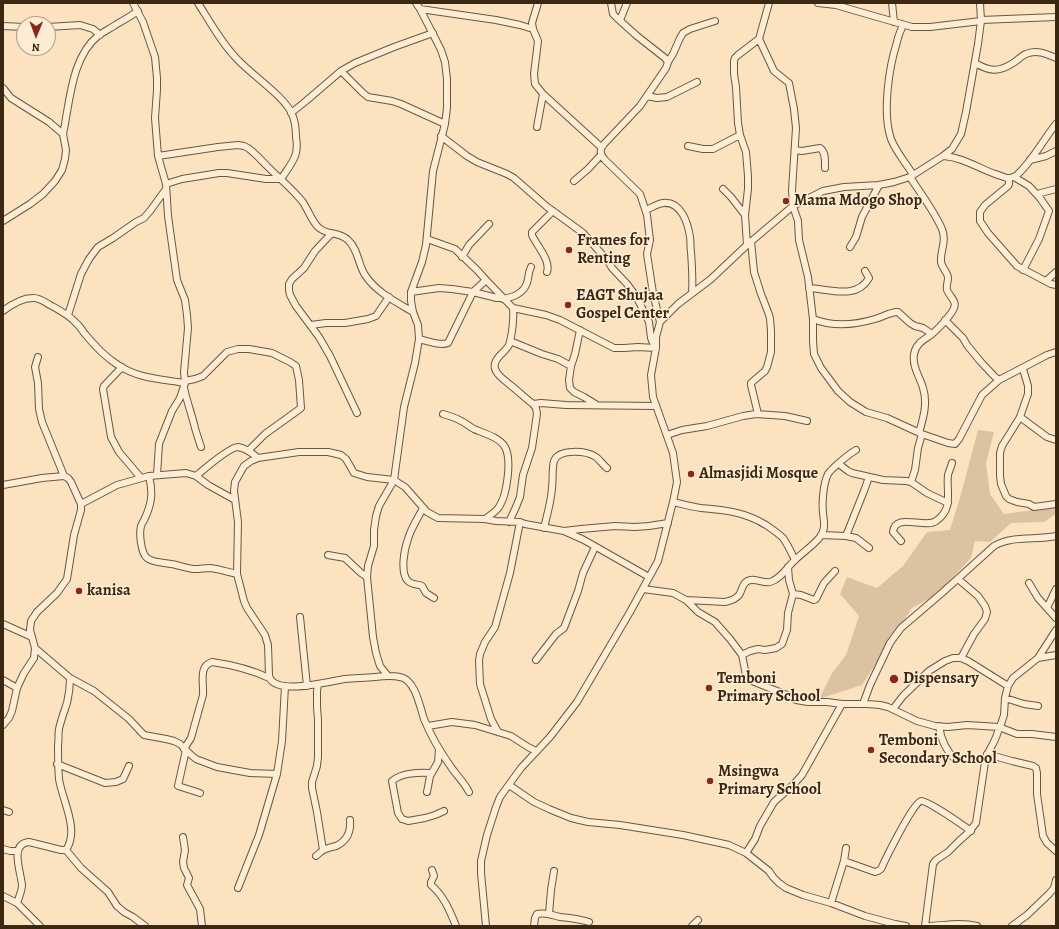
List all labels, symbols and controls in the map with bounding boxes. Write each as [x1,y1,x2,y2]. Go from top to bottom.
north arrow [16,16,56,56]
text: N [32,40,40,55]
place label: Mama Mdogo Shop [794,191,922,211]
marker: Mama Mdogo Shop [781,196,791,206]
place label: Frames for Renting [577,231,650,269]
marker: Frames for Renting [564,245,574,255]
place label: EAGT Shujaa Gospel Center [576,286,669,324]
marker: EAGT Shujaa Gospel Center [563,300,573,310]
place label: Almasjidi Mosque [699,464,818,484]
marker: Almasjidi Mosque [686,469,696,479]
place label: kanisa [87,581,131,601]
marker: kanisa [74,586,84,596]
place label: Temboni Primary School [717,669,820,707]
place label: Dispensary [903,669,979,689]
marker: Dispensary [888,673,900,685]
marker: Temboni Primary School [704,683,714,693]
place label: Temboni Secondary School [879,731,997,769]
marker: Temboni Secondary School [866,745,876,755]
place label: Msingwa Primary School [718,762,821,800]
marker: Msingwa Primary School [705,776,715,786]

